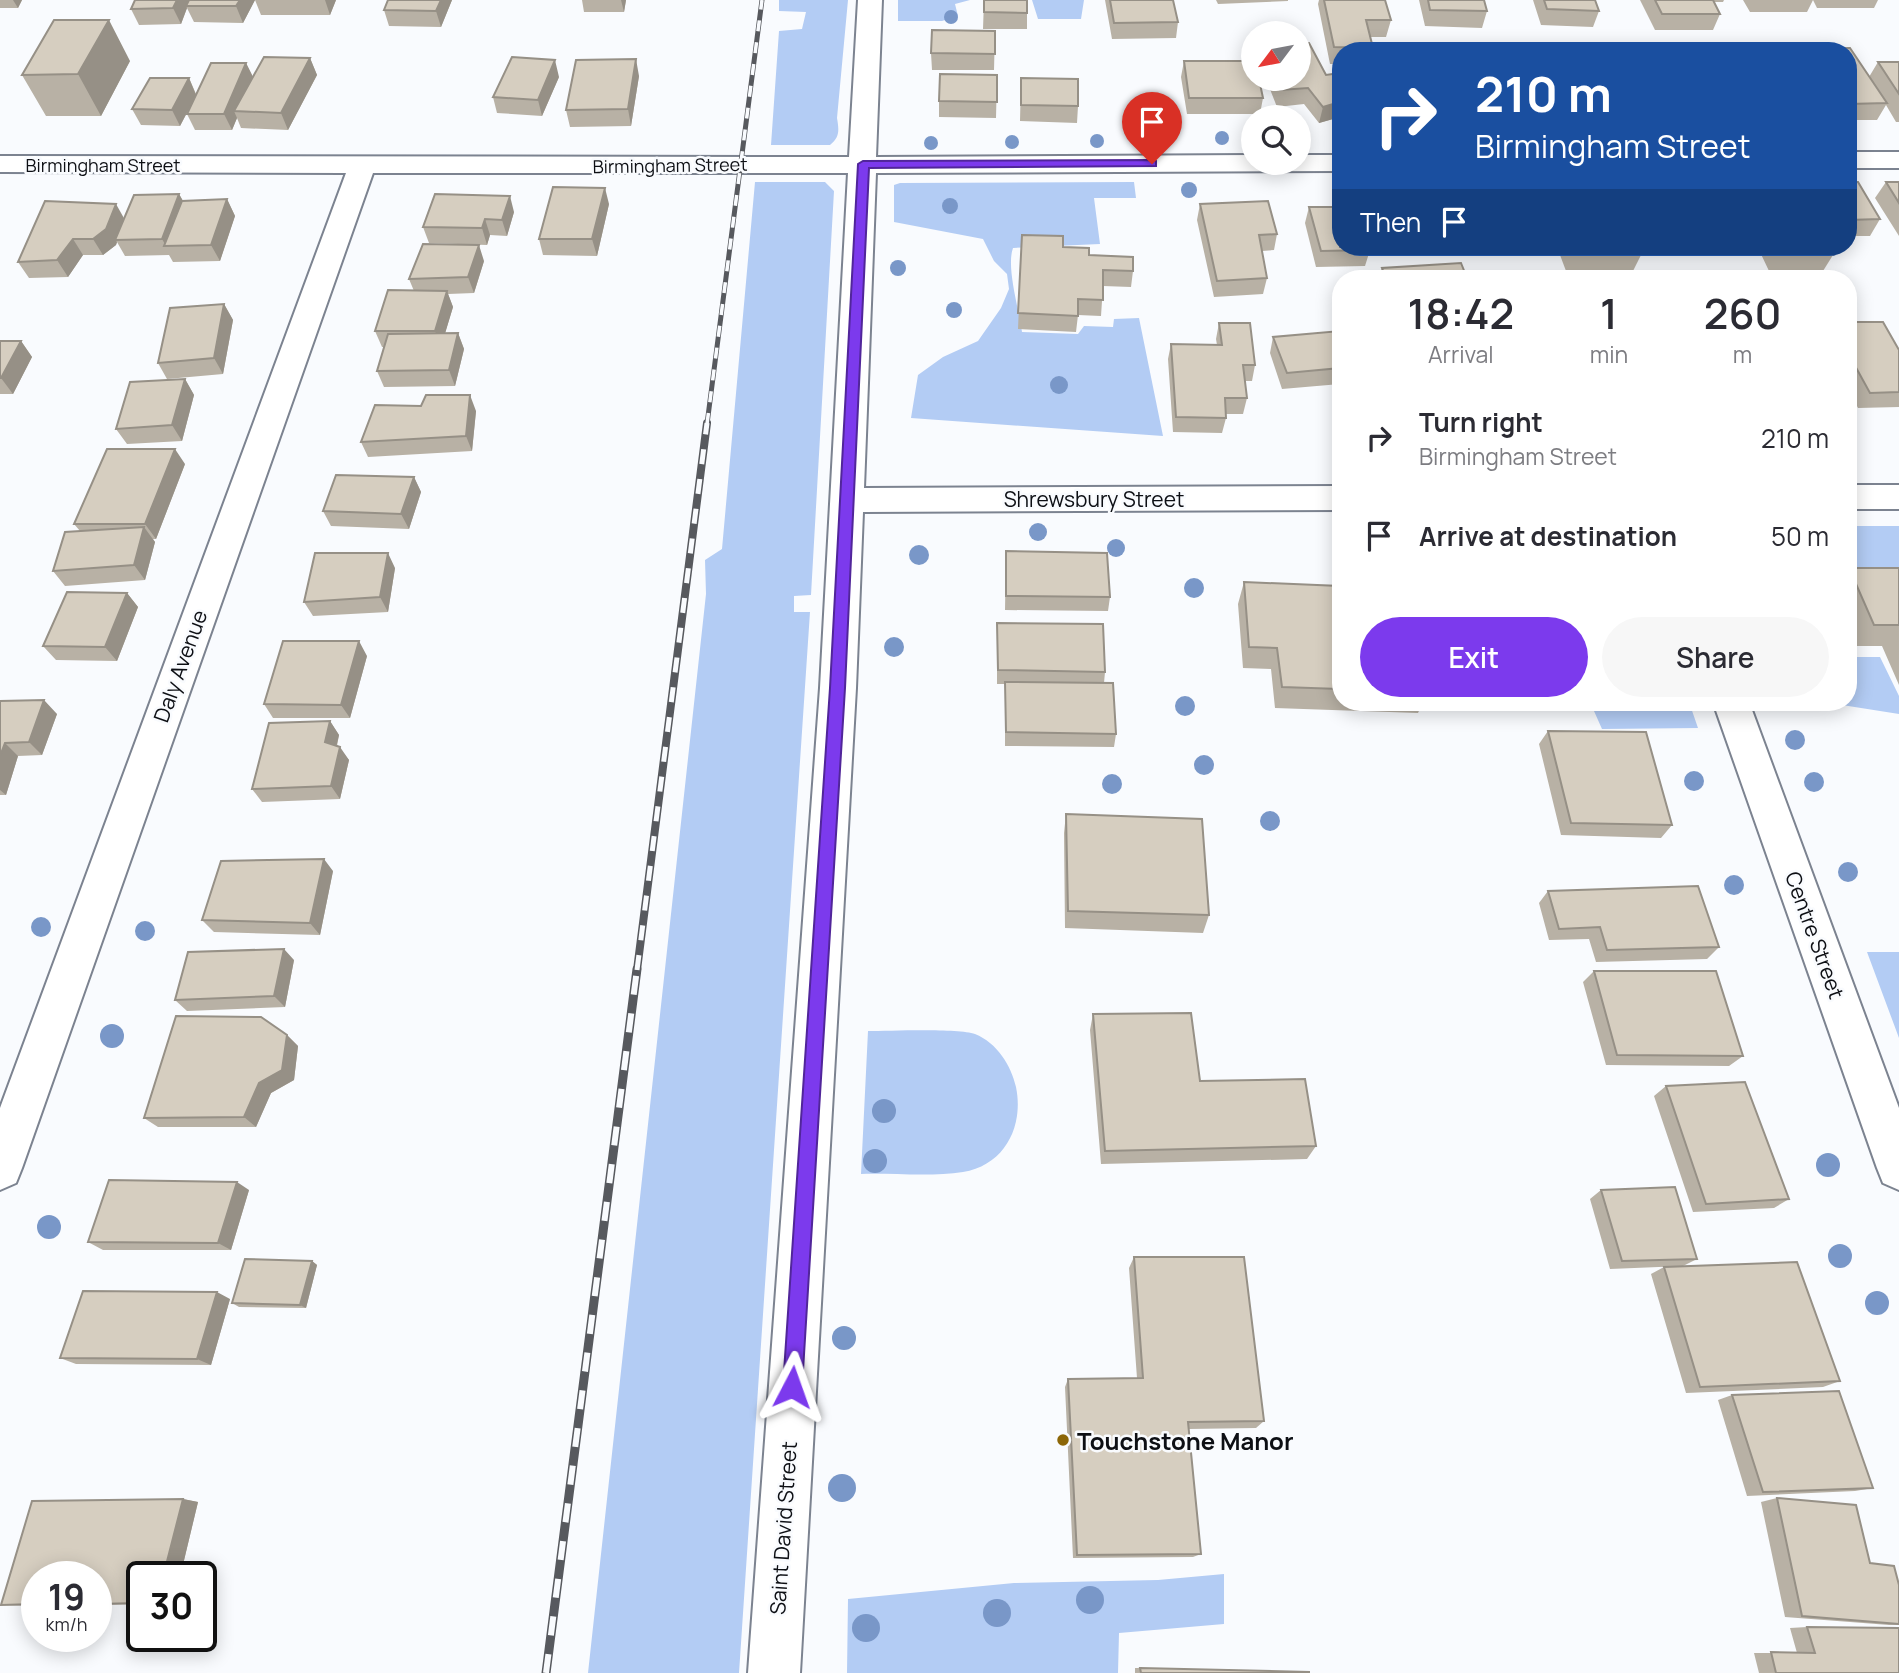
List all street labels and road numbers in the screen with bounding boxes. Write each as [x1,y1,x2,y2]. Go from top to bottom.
street label: Birmingham Street [592,152,748,178]
street label: Birmingham Street [26,153,180,177]
street label: Shrewsbury Street [1004,485,1184,513]
street label: Daly Avenue [147,606,213,726]
street label: Centre Street [1779,868,1851,1002]
street label: Saint David Street [763,1440,803,1616]

